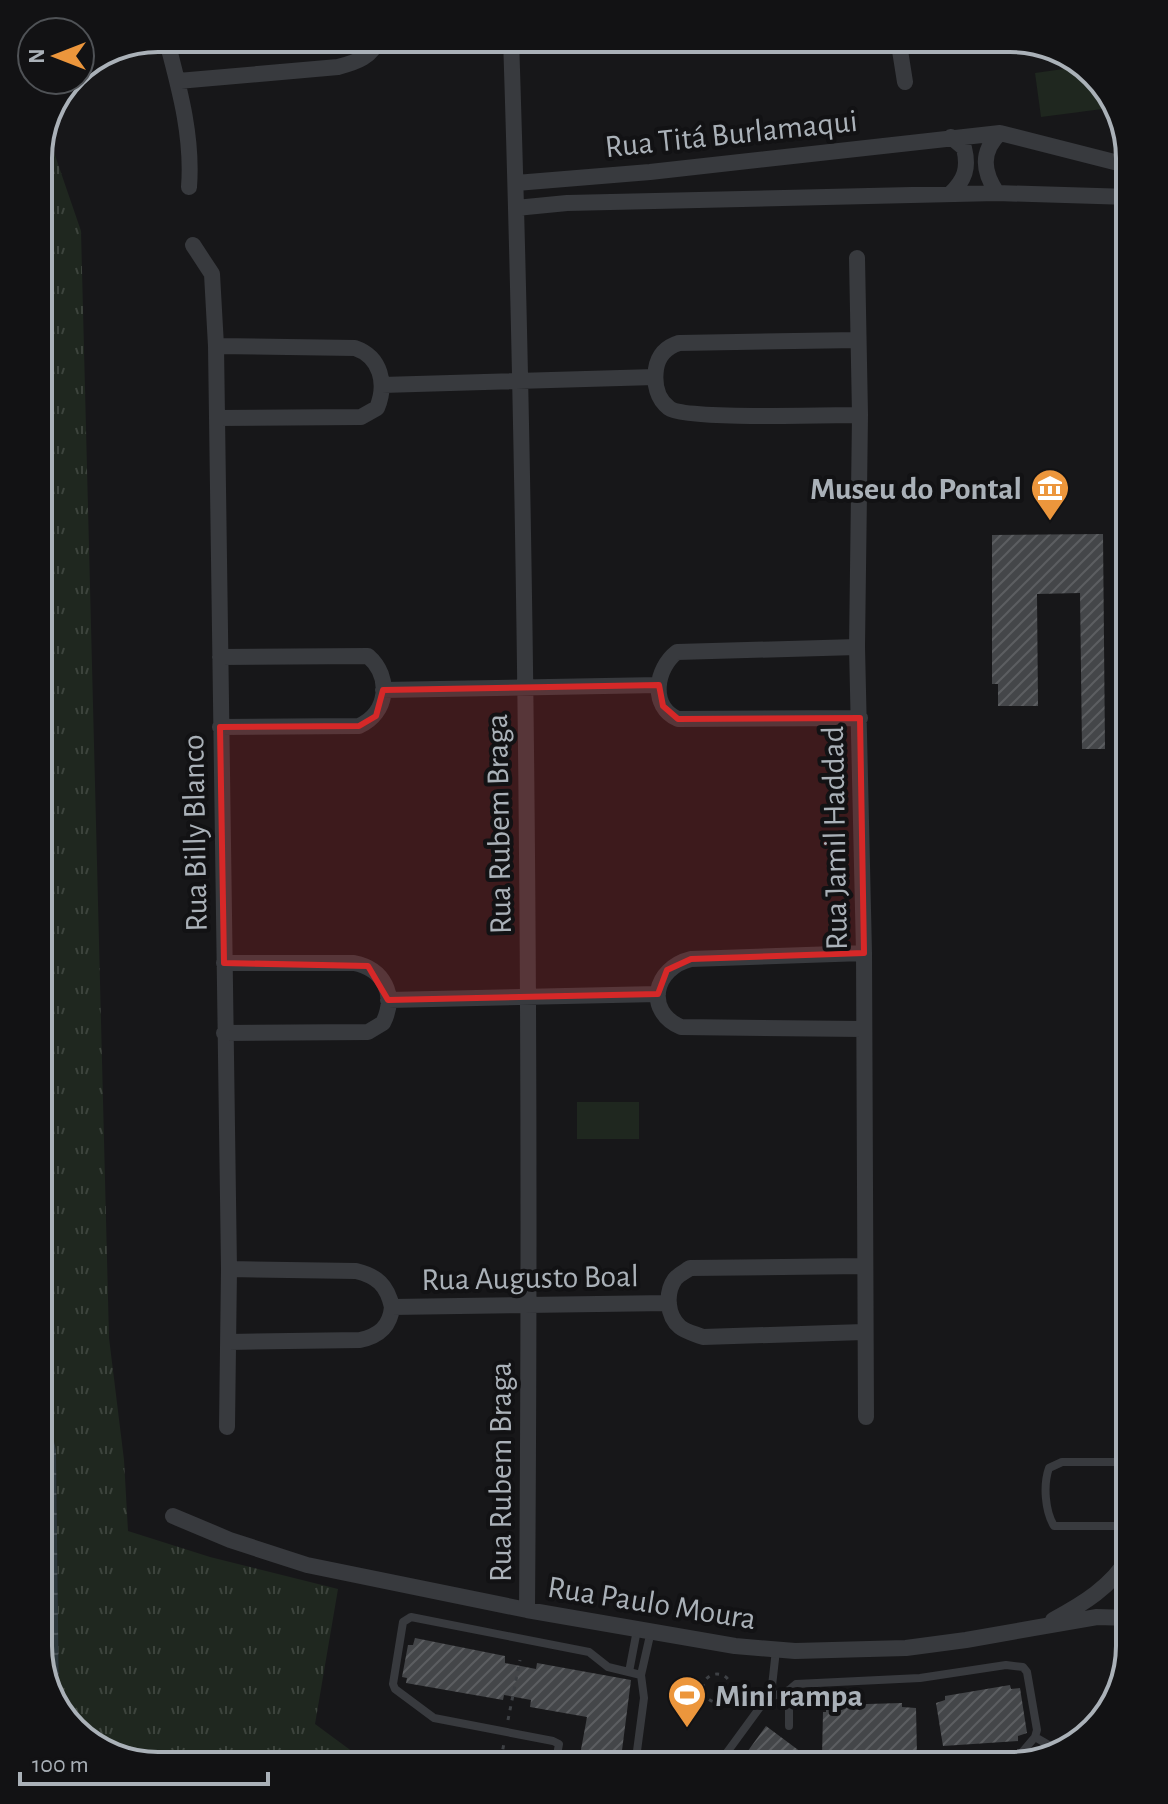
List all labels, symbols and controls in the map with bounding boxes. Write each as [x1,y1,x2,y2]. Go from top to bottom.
north arrow [16,16,96,96]
text: N [26,48,48,64]
street label: Rua Titá Burlamaqui [603,105,859,163]
museum icon: Museu do Pontal [1029,467,1071,522]
place label: Museu do Pontal [810,473,1022,505]
street label: Rua Rubem Braga [481,713,517,935]
street label: Rua Jamil Haddad [817,726,853,950]
street label: Rua Billy Blanco [177,734,213,932]
street label: Rua Augusto Boal [421,1260,639,1296]
street label: Rua Rubem Braga [485,1362,517,1582]
street label: Rua Paulo Moura [545,1571,758,1635]
sports icon: Mini rampa [666,1674,708,1729]
place label: Mini rampa [715,1680,863,1712]
scale bar [20,1736,268,1786]
text: 100 m [32,1753,89,1777]

